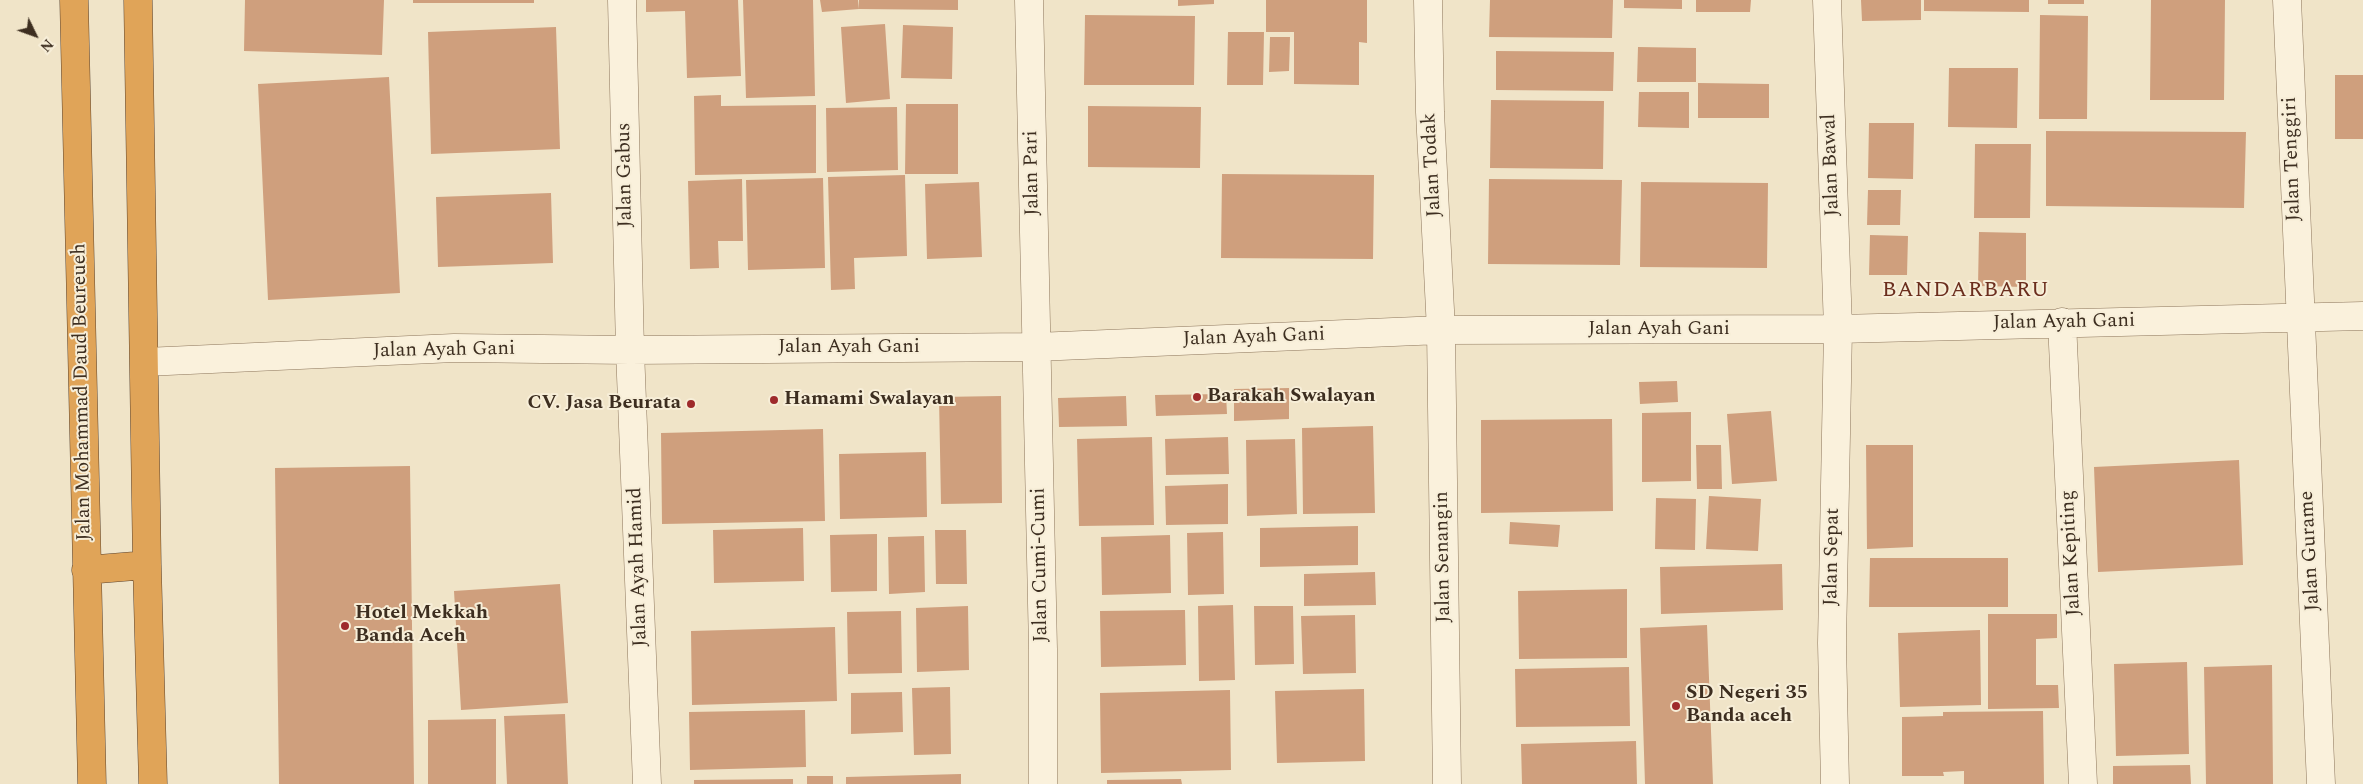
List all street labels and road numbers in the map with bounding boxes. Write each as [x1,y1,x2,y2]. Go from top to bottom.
street label: Jalan Tenggiri [2279,96,2307,222]
street label: Jalan Todak [1418,112,1448,218]
street label: Jalan Bawal [1818,113,1846,217]
street label: Jalan Gabus [613,122,639,228]
street label: Jalan Pari [1020,130,1046,216]
street label: Jalan Mohammad Daud Beureueh [68,243,98,541]
street label: Jalan Ayah Gani [1993,310,2135,336]
street label: Jalan Ayah Gani [1588,318,1730,342]
street label: Jalan Ayah Gani [1183,324,1325,352]
street label: Jalan Ayah Gani [778,336,920,360]
street label: Jalan Ayah Gani [373,338,515,364]
street label: Jalan Ayah Hamid [624,487,654,647]
street label: Jalan Cumi-Cumi [1028,487,1054,643]
street label: Jalan Kepiting [2057,489,2087,617]
street label: Jalan Gurame [2296,490,2326,612]
street label: Jalan Senangin [1431,491,1457,623]
street label: Jalan Sepat [1820,508,1846,606]

